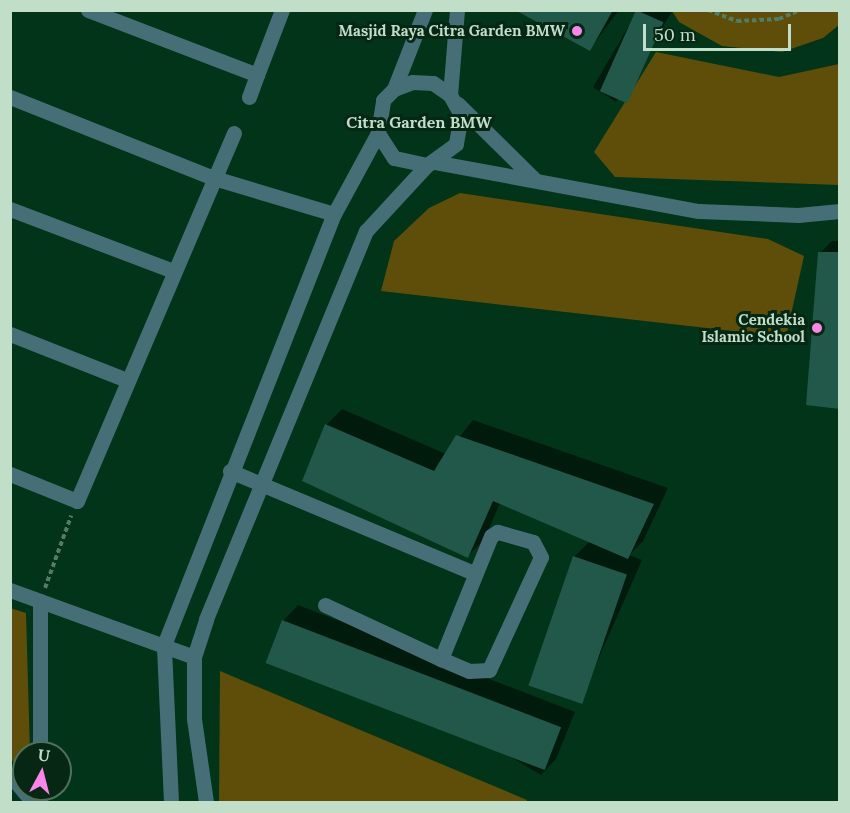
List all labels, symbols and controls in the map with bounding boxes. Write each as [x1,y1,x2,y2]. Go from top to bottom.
scale bar [646,12,794,50]
place label: Masjid Raya Citra Garden BMW [339,22,565,40]
text: 50 m [654,23,696,46]
marker: Masjid Raya Citra Garden BMW [570,24,584,38]
district label: Citra Garden BMW [346,112,492,132]
place label: Cendekia Islamic School [701,310,805,345]
marker: Cendekia Islamic School [810,321,824,335]
north arrow [12,741,72,801]
text: U [37,744,51,766]

